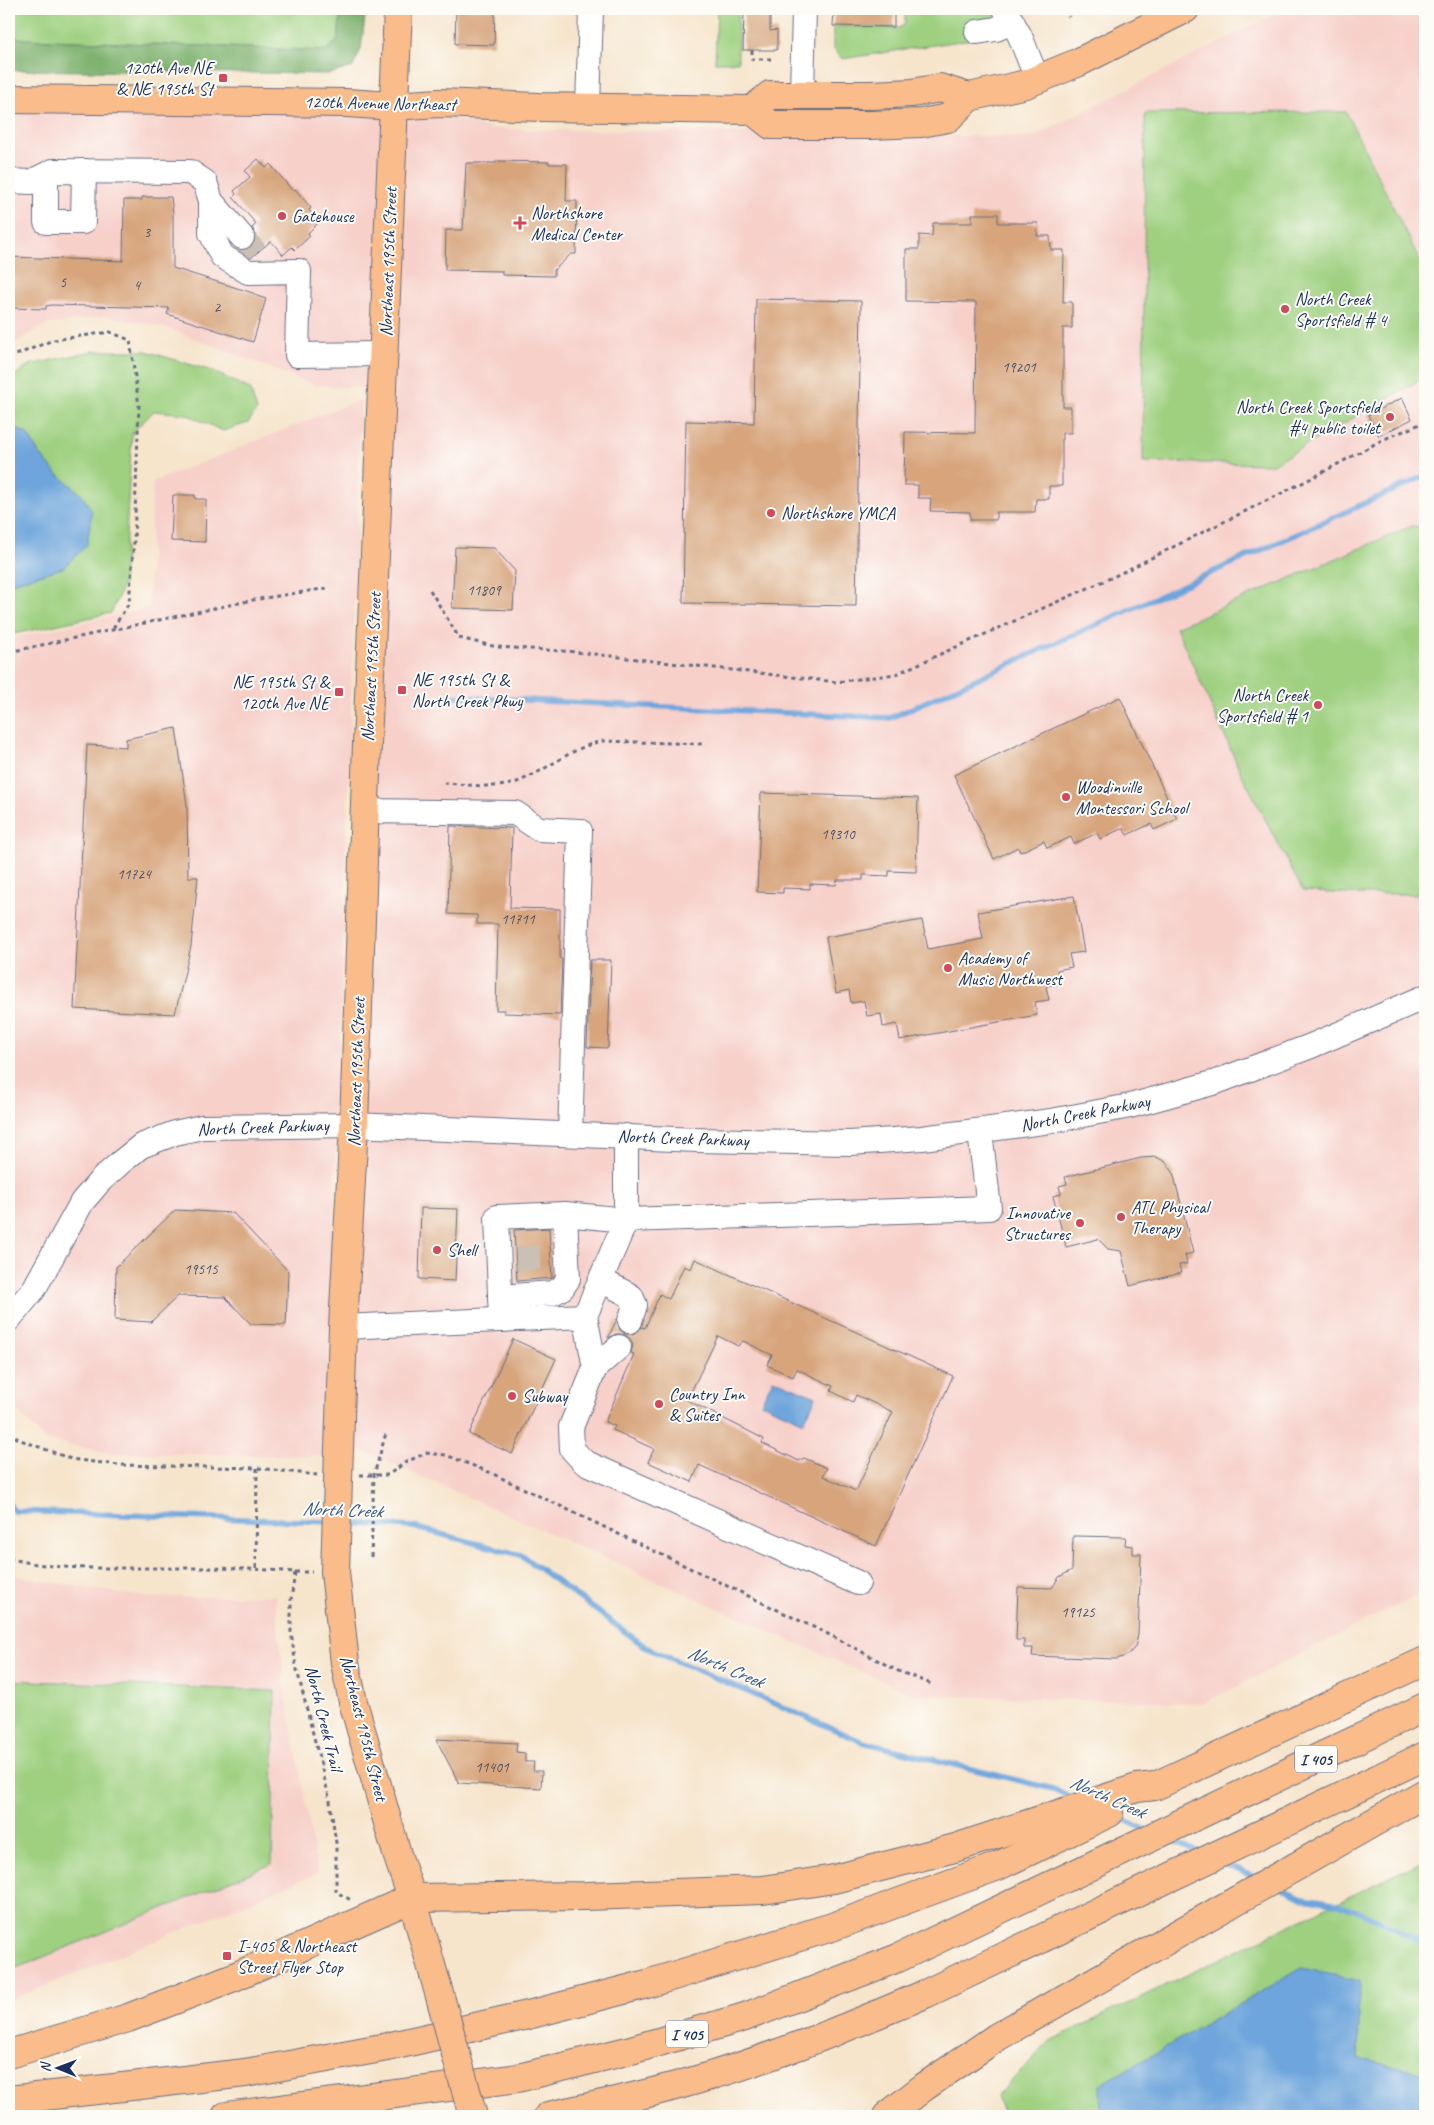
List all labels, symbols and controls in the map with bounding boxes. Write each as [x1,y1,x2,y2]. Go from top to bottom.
place label: 120th Ave NE & NE 195th St [116,57,216,100]
marker: 120th Ave NE & NE 195th St [217,72,229,84]
street label: 120th Avenue Northeast [304,91,459,115]
street label: Northeast 195th Street [374,185,402,337]
place label: Northshore Medical Center [531,202,624,245]
place label: Gatehouse [292,205,355,227]
marker: Gatehouse [276,210,288,222]
marker: Northshore Medical Center [513,216,527,230]
house number: 3 [144,223,152,242]
house number: 5 [60,273,68,292]
house number: 4 [134,276,142,295]
place label: North Creek Sportsfield # 4 [1295,288,1388,331]
house number: 2 [214,298,222,317]
marker: North Creek Sportsfield # 4 [1279,303,1291,315]
house number: 19201 [1002,358,1037,377]
place label: North Creek Sportsfield #4 public toilet [1236,396,1383,439]
marker: North Creek Sportsfield #4 public toilet [1384,411,1396,423]
place label: Northshore YMCA [781,502,896,524]
marker: Northshore YMCA [765,507,777,519]
house number: 11809 [467,581,502,600]
street label: Northeast 195th Street [356,590,386,742]
place label: NE 195th St & North Creek Pkwy [412,669,524,712]
place label: NE 195th St & 120th Ave NE [232,671,331,714]
marker: NE 195th St & North Creek Pkwy [396,684,408,696]
place label: North Creek Sportsfield # 1 [1216,684,1309,727]
marker: NE 195th St & 120th Ave NE [333,686,345,698]
marker: North Creek Sportsfield # 1 [1312,699,1324,711]
place label: Woodinville Montessori School [1076,776,1191,819]
marker: Woodinville Montessori School [1060,791,1072,803]
house number: 19310 [821,825,856,844]
house number: 11724 [117,865,152,884]
house number: 11711 [501,910,536,929]
place label: Academy of Music Northwest [958,947,1064,990]
marker: Academy of Music Northwest [942,962,954,974]
street label: Northeast 195th Street [342,995,370,1147]
street label: North Creek Parkway [1018,1089,1153,1136]
street label: North Creek Parkway [197,1114,331,1140]
street label: North Creek Parkway [617,1125,751,1151]
place label: ATL Physical Therapy [1131,1196,1212,1239]
place label: Innovative Structures [1004,1202,1072,1245]
marker: ATL Physical Therapy [1115,1211,1127,1223]
marker: Innovative Structures [1074,1217,1086,1229]
place label: Shell [447,1239,479,1261]
marker: Shell [431,1244,443,1256]
house number: 19515 [184,1260,219,1279]
place label: Country Inn & Suites [669,1383,746,1426]
place label: Subway [522,1385,569,1407]
marker: Subway [506,1390,518,1402]
marker: Country Inn & Suites [653,1398,665,1410]
water label: North Creek [302,1497,385,1523]
house number: 19125 [1061,1603,1096,1622]
water label: North Creek [684,1640,770,1695]
street label: Northeast 195th Street [335,1653,393,1805]
street label: North Creek Trail [300,1663,348,1776]
road number: I 405 [1295,1746,1337,1772]
house number: 11401 [475,1758,510,1777]
water label: North Creek [1066,1770,1152,1825]
place label: I-405 & Northeast Street Flyer Stop [237,1935,358,1978]
marker: I-405 & Northeast Street Flyer Stop [221,1950,233,1962]
road number: I 405 [666,2020,708,2048]
north arrow [32,2042,82,2092]
text: N [37,2061,54,2072]

